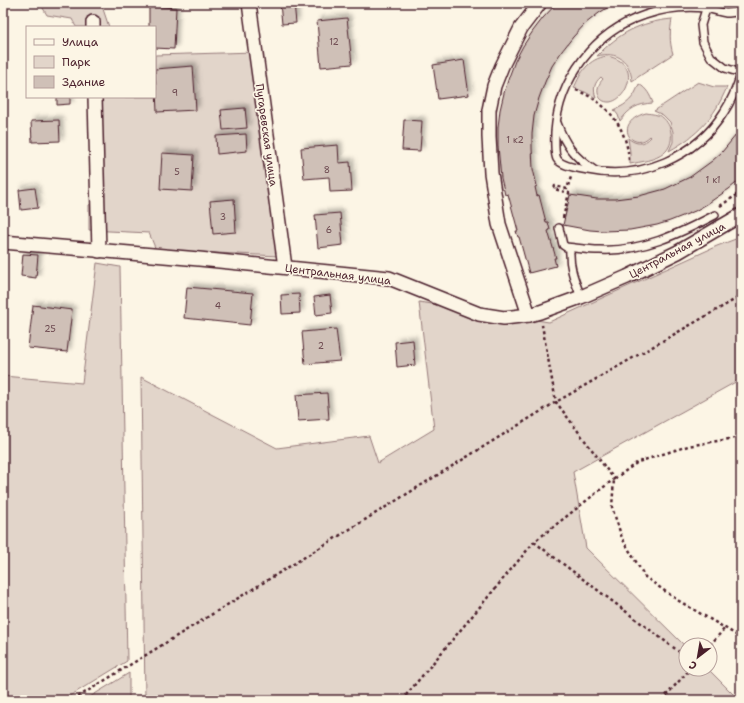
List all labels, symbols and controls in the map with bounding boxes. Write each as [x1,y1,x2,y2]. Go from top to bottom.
legend [26,26,156,98]
text: Улица [62,34,99,50]
house number: 12 [329,36,339,48]
text: Парк [62,54,91,70]
text: Здание [62,74,106,90]
street label: Пугаревская улица [252,83,281,188]
house number: 9 [172,87,178,99]
house number: 1 к2 [506,134,524,146]
house number: 8 [324,164,330,176]
house number: 5 [174,166,180,178]
house number: 1 к1 [706,174,720,186]
house number: 3 [220,211,226,223]
street label: Центральная улица [626,219,728,282]
house number: 6 [326,224,332,236]
street label: Центральная улица [284,261,392,288]
house number: 4 [215,300,221,312]
house number: 25 [44,323,56,335]
house number: 2 [318,340,324,352]
north arrow [678,637,718,677]
text: С [686,657,700,673]

